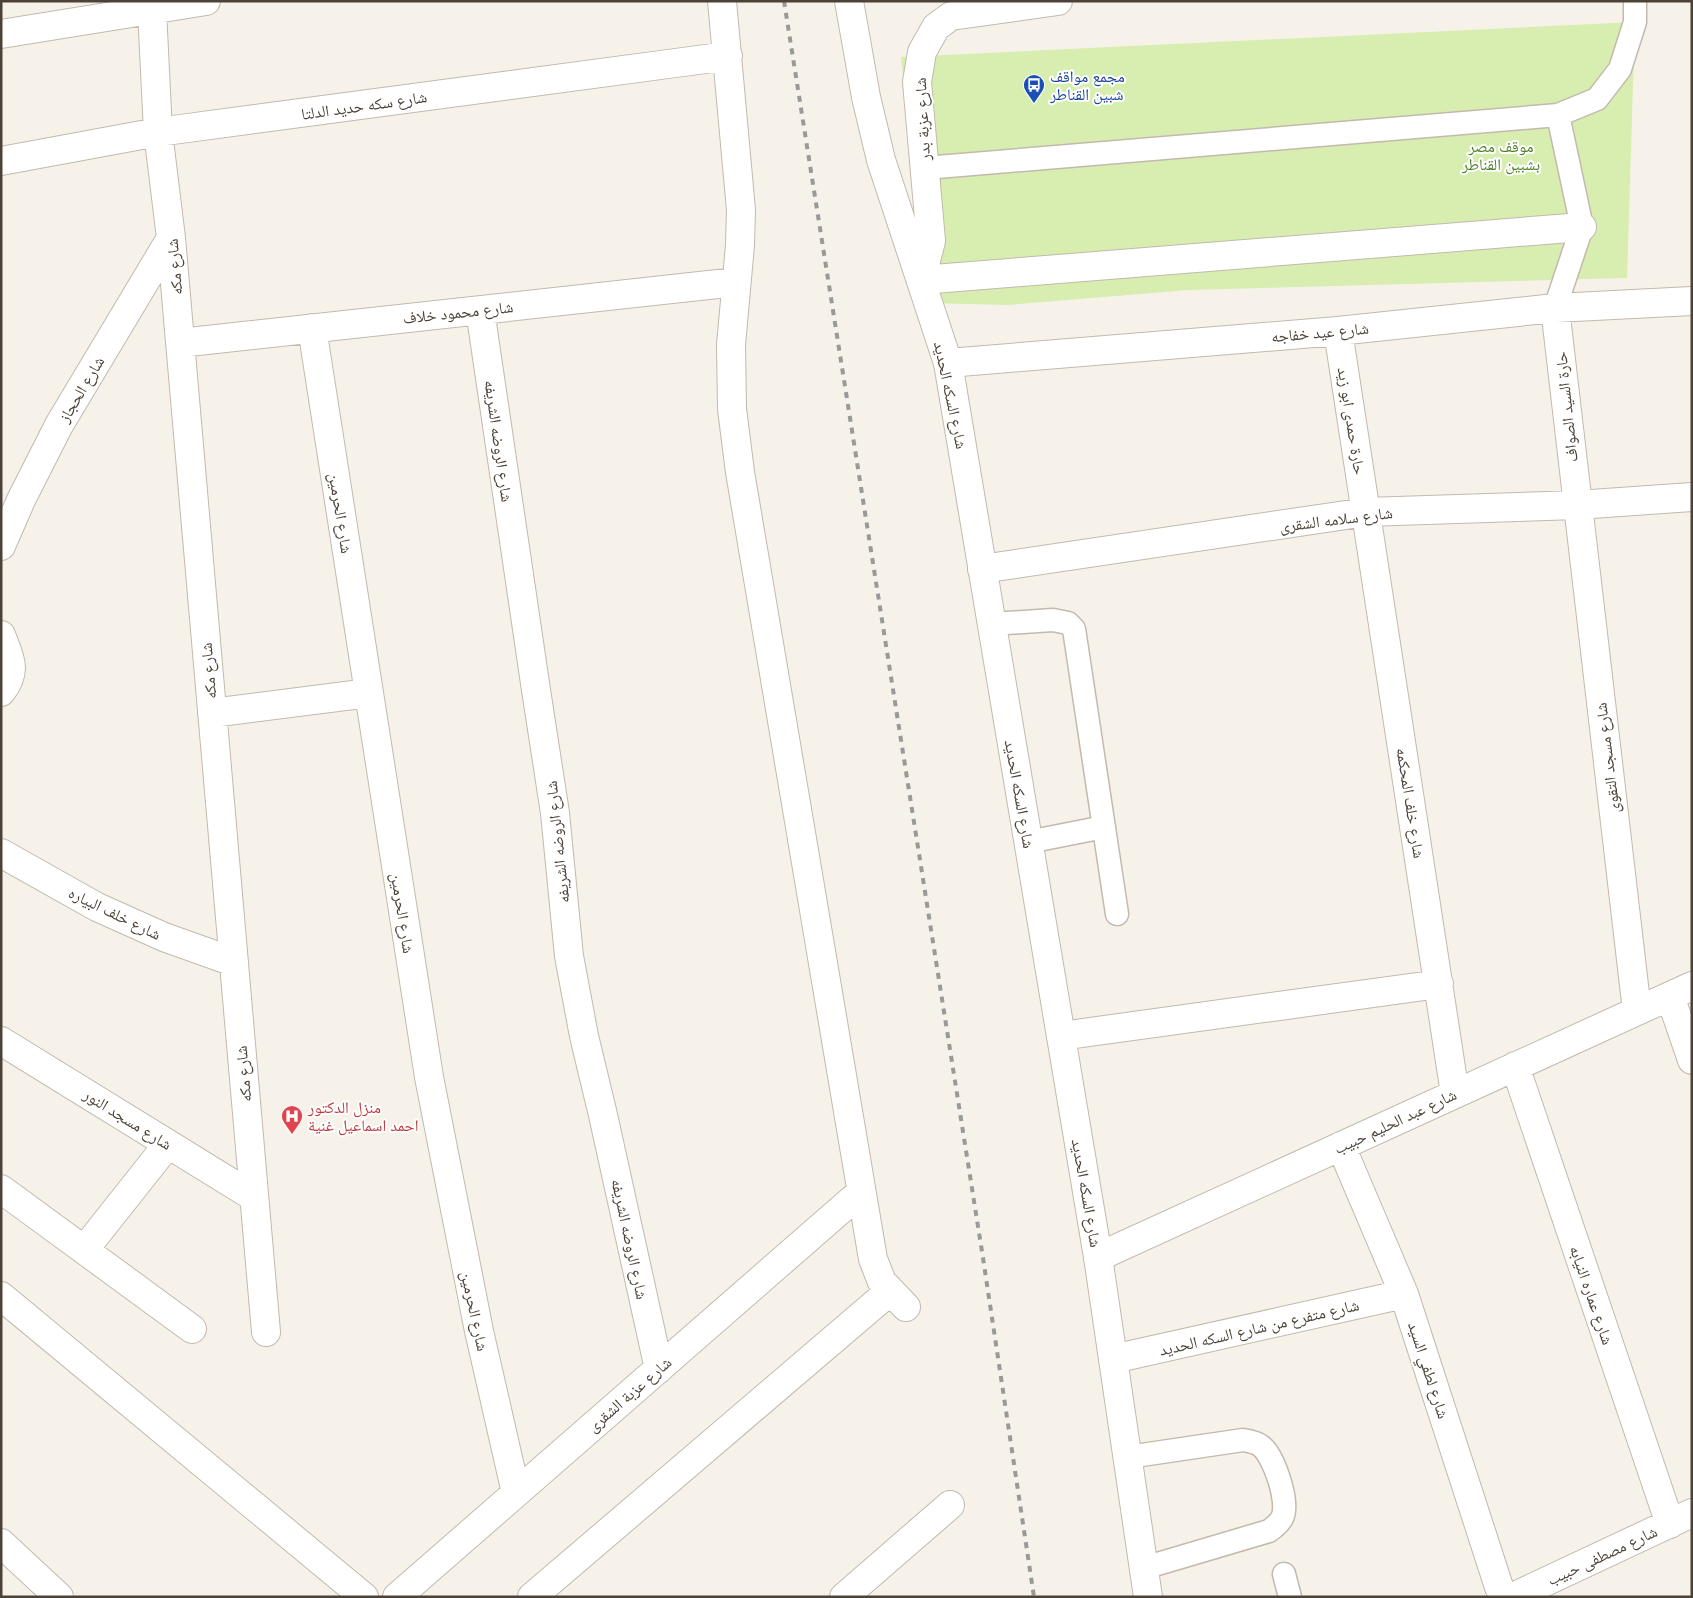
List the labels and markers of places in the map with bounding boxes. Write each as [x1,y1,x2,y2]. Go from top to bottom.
place label: مجمع مواقف شبين القناطر [1049,67,1125,105]
bus stop icon: مجمع مواقف شبين القناطر [1022,73,1046,104]
place label: منزل الدكتور احمد اسماعيل غنية [307,1098,419,1136]
hospital icon: منزل الدكتور احمد اسماعيل غنية [280,1104,304,1135]

